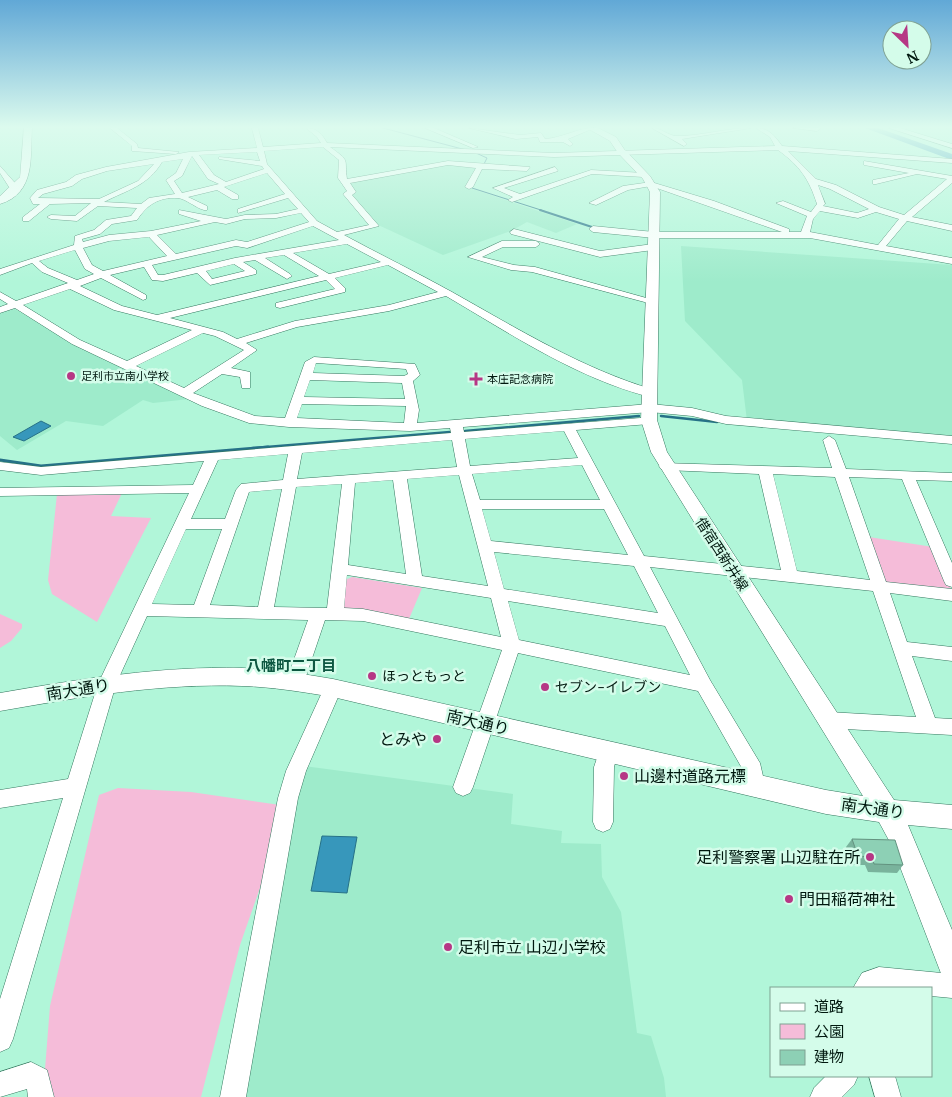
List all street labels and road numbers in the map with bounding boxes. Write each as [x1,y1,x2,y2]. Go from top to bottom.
street label: 借宿西新井線 [692,514,752,594]
street label: 南大通り [45,674,111,704]
street label: 南大通り [445,705,511,739]
street label: 南大通り [840,794,906,822]

